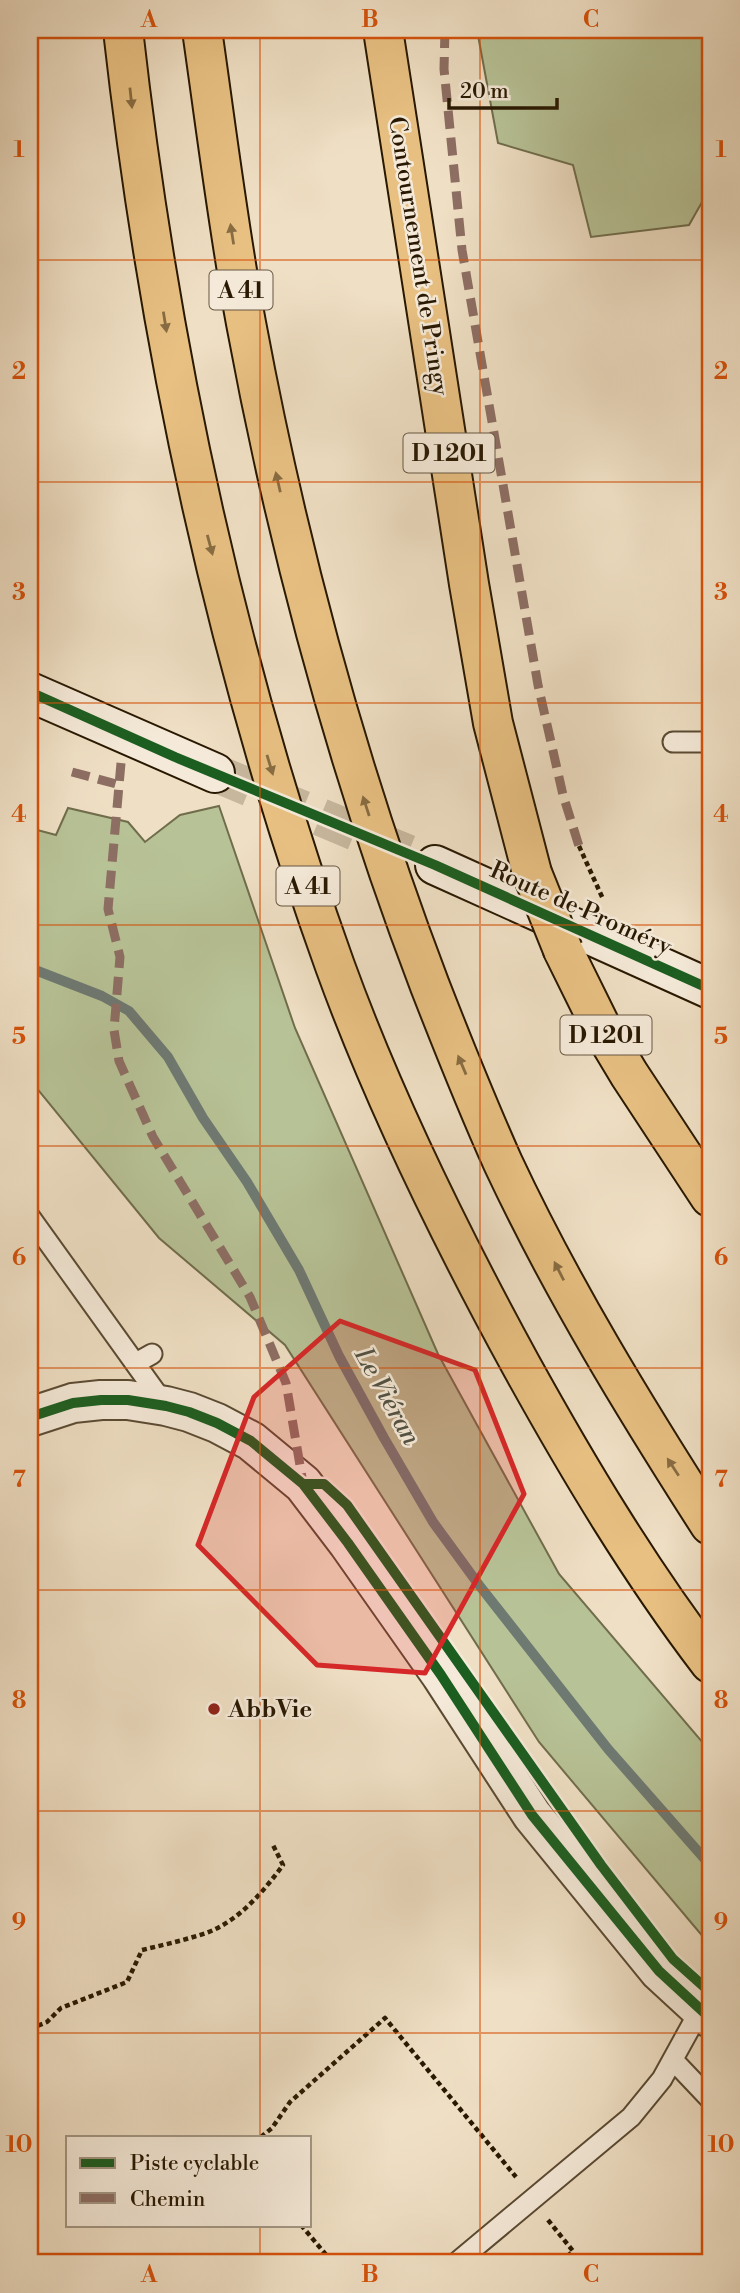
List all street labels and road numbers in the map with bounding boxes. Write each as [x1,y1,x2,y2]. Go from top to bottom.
street label: Contournement de Pringy [381,115,455,398]
road number: A 41 [210,270,272,310]
road number: D 1201 [404,433,494,472]
street label: Route de Proméry [485,855,676,963]
road number: A 41 [276,866,340,906]
road number: D 1201 [560,1016,652,1054]

